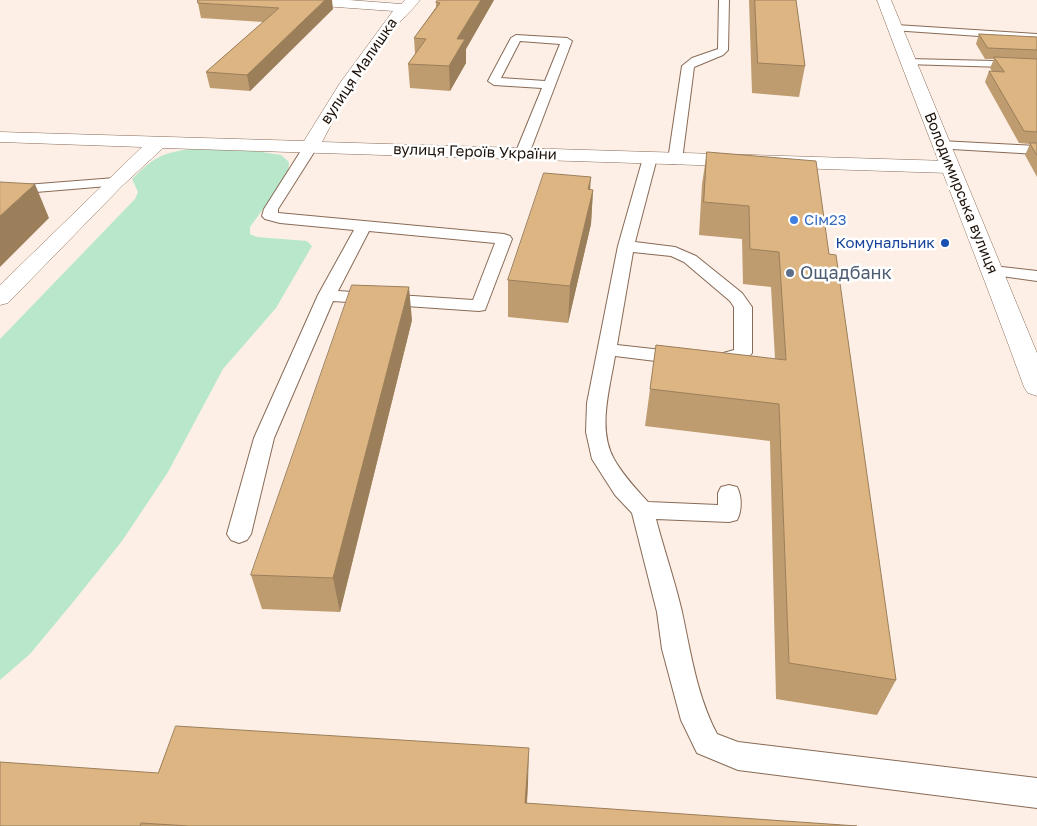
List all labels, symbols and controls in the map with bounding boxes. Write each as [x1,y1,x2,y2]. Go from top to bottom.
street label: вулиця Малишка [317,14,401,128]
street label: Володимирська вулиця [920,109,1002,277]
street label: вулиця Героїв України [393,140,557,164]
place label: Сім23 [804,211,846,229]
marker: Сім23 [788,214,800,226]
place label: Комунальник [835,234,935,252]
marker: Комунальник [939,237,951,249]
place label: Ощадбанк [800,262,892,284]
marker: Ощадбанк [784,267,796,279]

